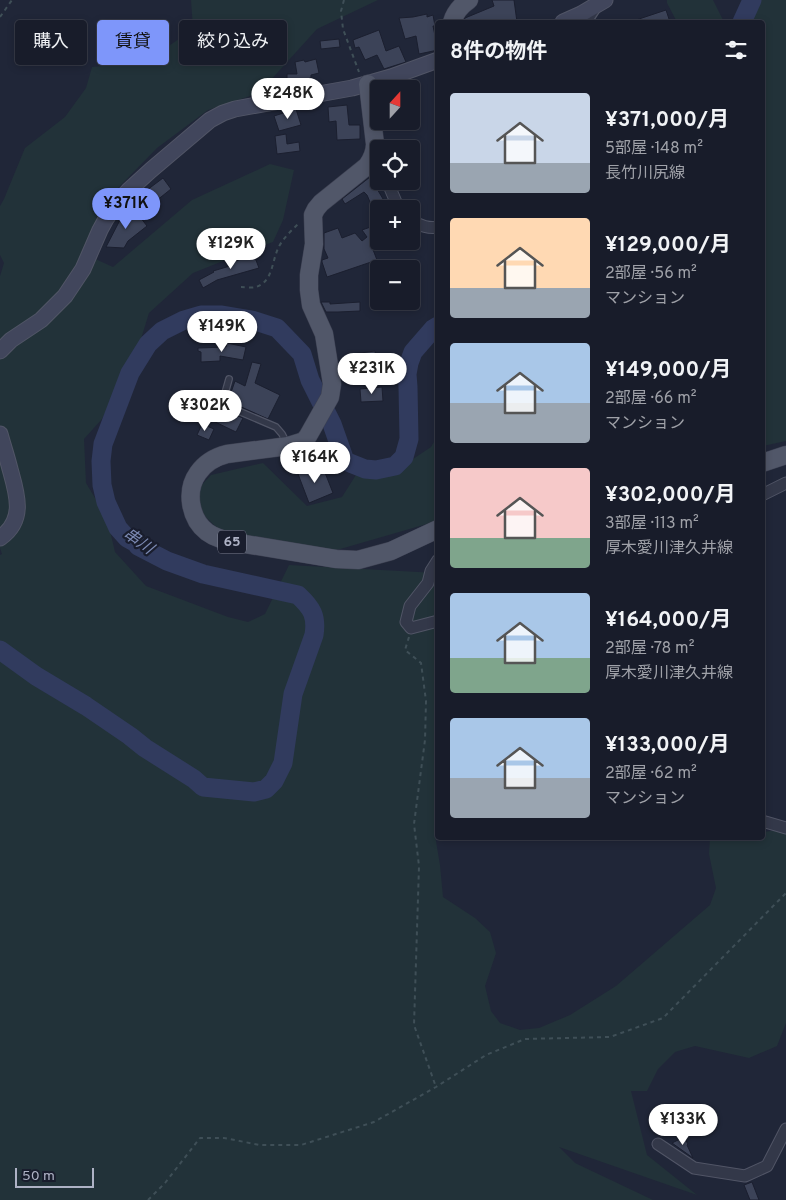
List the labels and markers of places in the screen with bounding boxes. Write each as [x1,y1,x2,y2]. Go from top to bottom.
pin: ¥248K [253,78,323,120]
pin: ¥371K [91,188,161,230]
pin: ¥129K [196,228,266,270]
pin: ¥149K [187,310,257,353]
pin: ¥231K [337,352,407,395]
pin: ¥302K [170,390,240,432]
pin: ¥164K [280,442,350,484]
pin: ¥133K [648,1104,718,1146]

